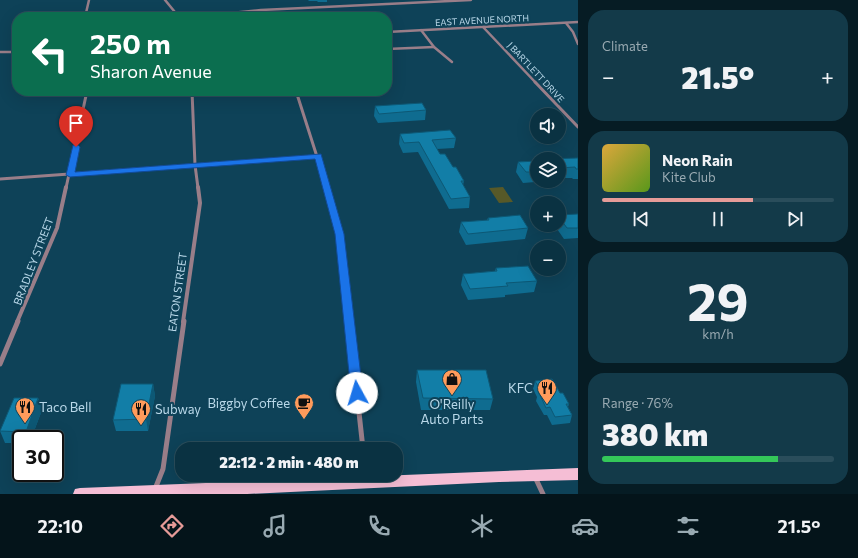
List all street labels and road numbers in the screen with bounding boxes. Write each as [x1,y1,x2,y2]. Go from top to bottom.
street label: EAST AVENUE NORTH [435,12,529,28]
street label: J BARTLETT DRIVE [505,40,567,104]
street label: BRADLEY STREET [10,215,56,307]
street label: EATON STREET [165,251,189,333]

